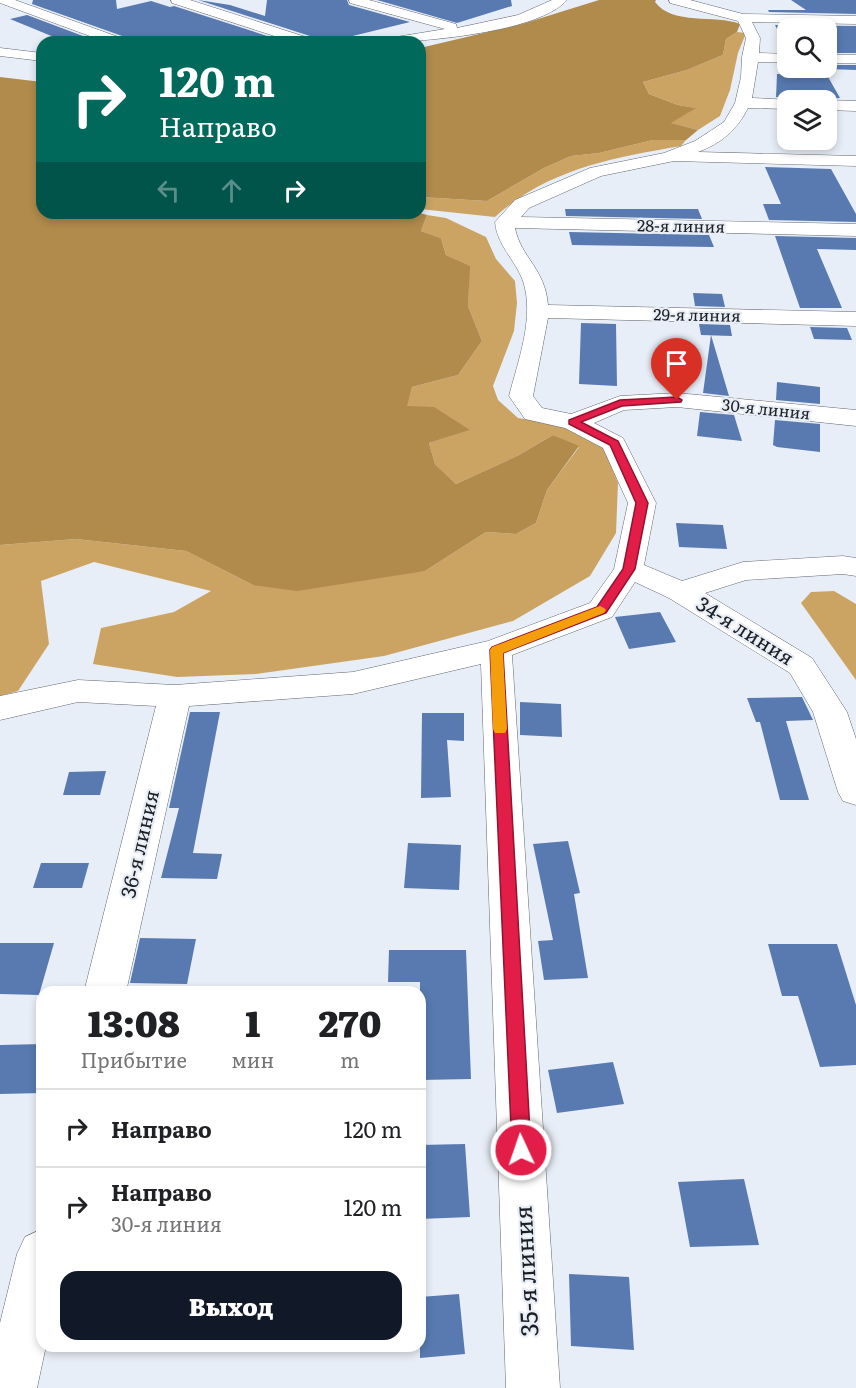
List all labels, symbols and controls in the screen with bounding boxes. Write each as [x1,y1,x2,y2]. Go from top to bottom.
map controls [777,18,837,150]
button: search [777,18,837,78]
text: 120 m [159,48,275,110]
icon: right [60,60,138,138]
button: layers [777,90,837,150]
text: Направо [159,105,277,145]
icon: left [152,174,185,207]
icon: ahead [215,174,248,207]
icon: right [278,174,311,207]
street label: 28-я линия [637,212,725,238]
street label: 29-я линия [653,301,741,327]
pin [651,338,702,400]
icon: arrive [660,347,693,380]
street label: 30-я линия [721,391,811,425]
street label: 34-я линия [691,587,801,671]
street label: 36-я линия [111,787,165,901]
text: 13:08 [88,995,180,1048]
text: 1 [245,995,260,1048]
text: 270 [319,995,381,1048]
text: Прибытие [81,1044,187,1074]
text: мин [231,1044,274,1074]
text: m [340,1044,360,1074]
icon: right [60,1112,93,1145]
text: Направо [111,1112,212,1145]
text: 120 m [343,1112,402,1145]
position arrow [489,1118,553,1182]
text: Направо [111,1175,212,1208]
icon: right [60,1190,93,1223]
text: 120 m [343,1190,402,1223]
street label: 35-я линия [504,1205,545,1338]
text: 30-я линия [111,1208,222,1238]
button: Выход [60,1271,402,1340]

